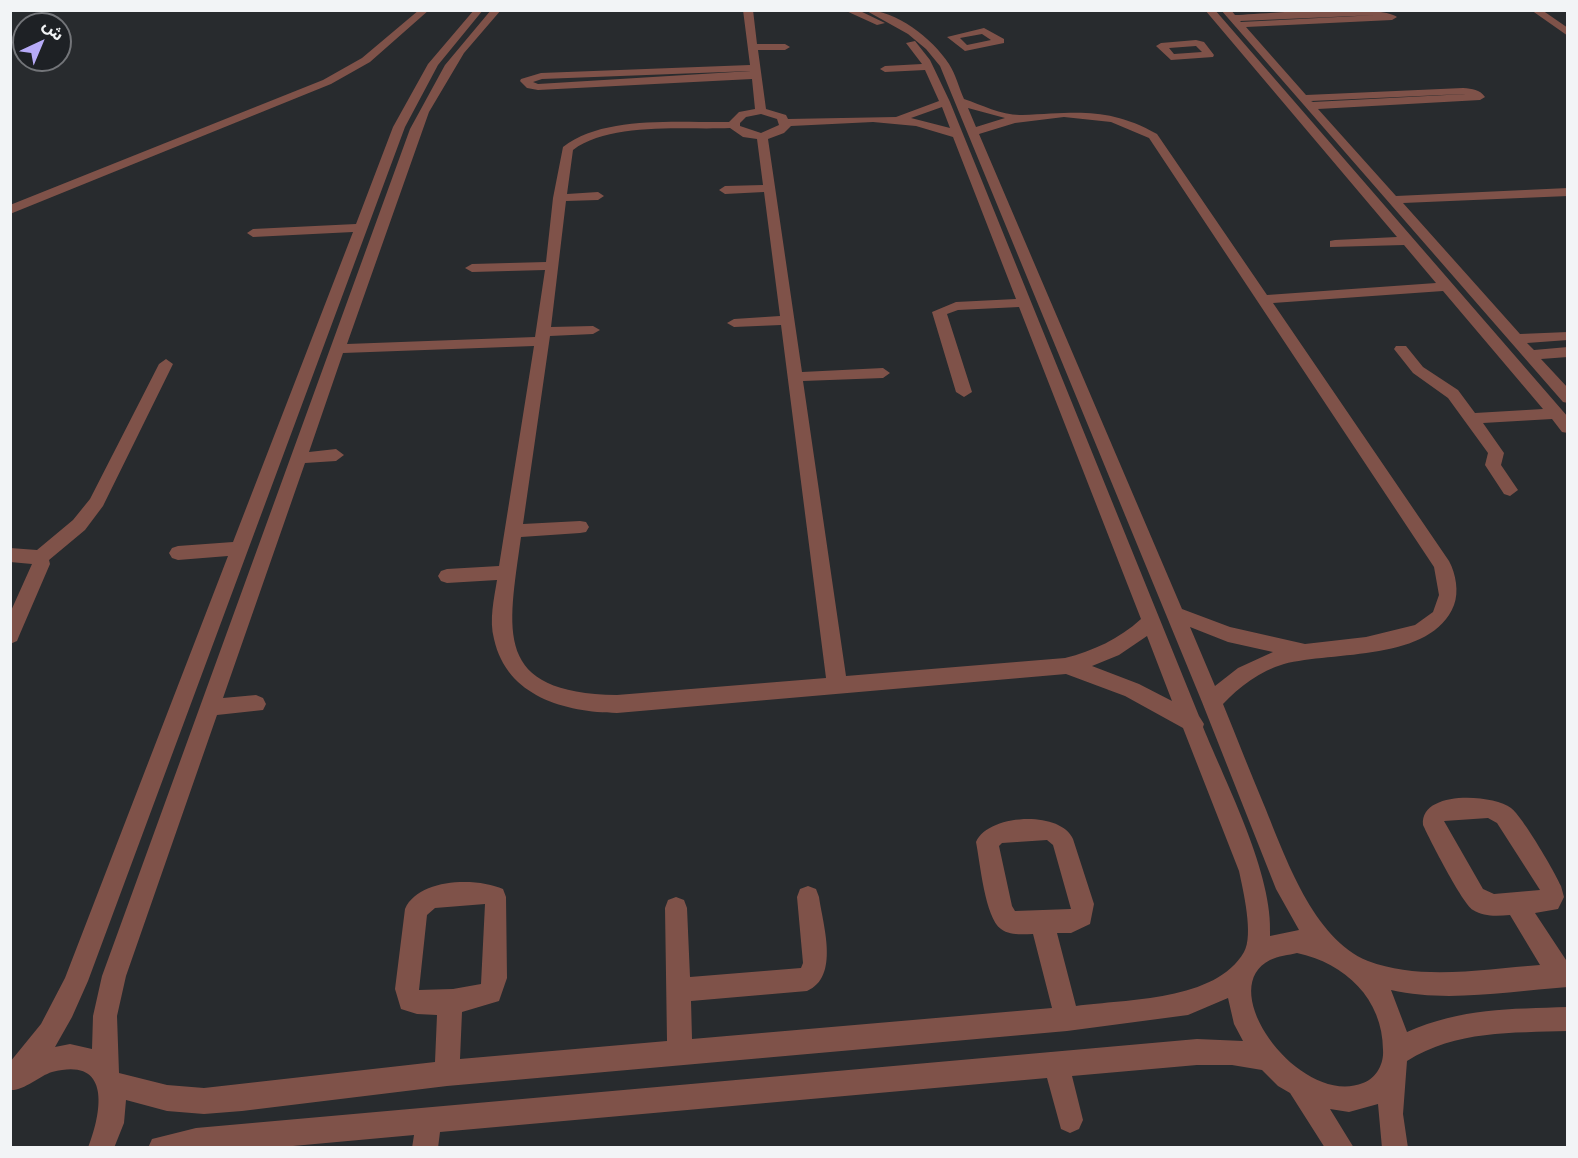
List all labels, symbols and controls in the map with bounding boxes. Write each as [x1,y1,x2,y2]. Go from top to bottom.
north arrow [12,12,72,72]
text: ش [39,16,68,45]

